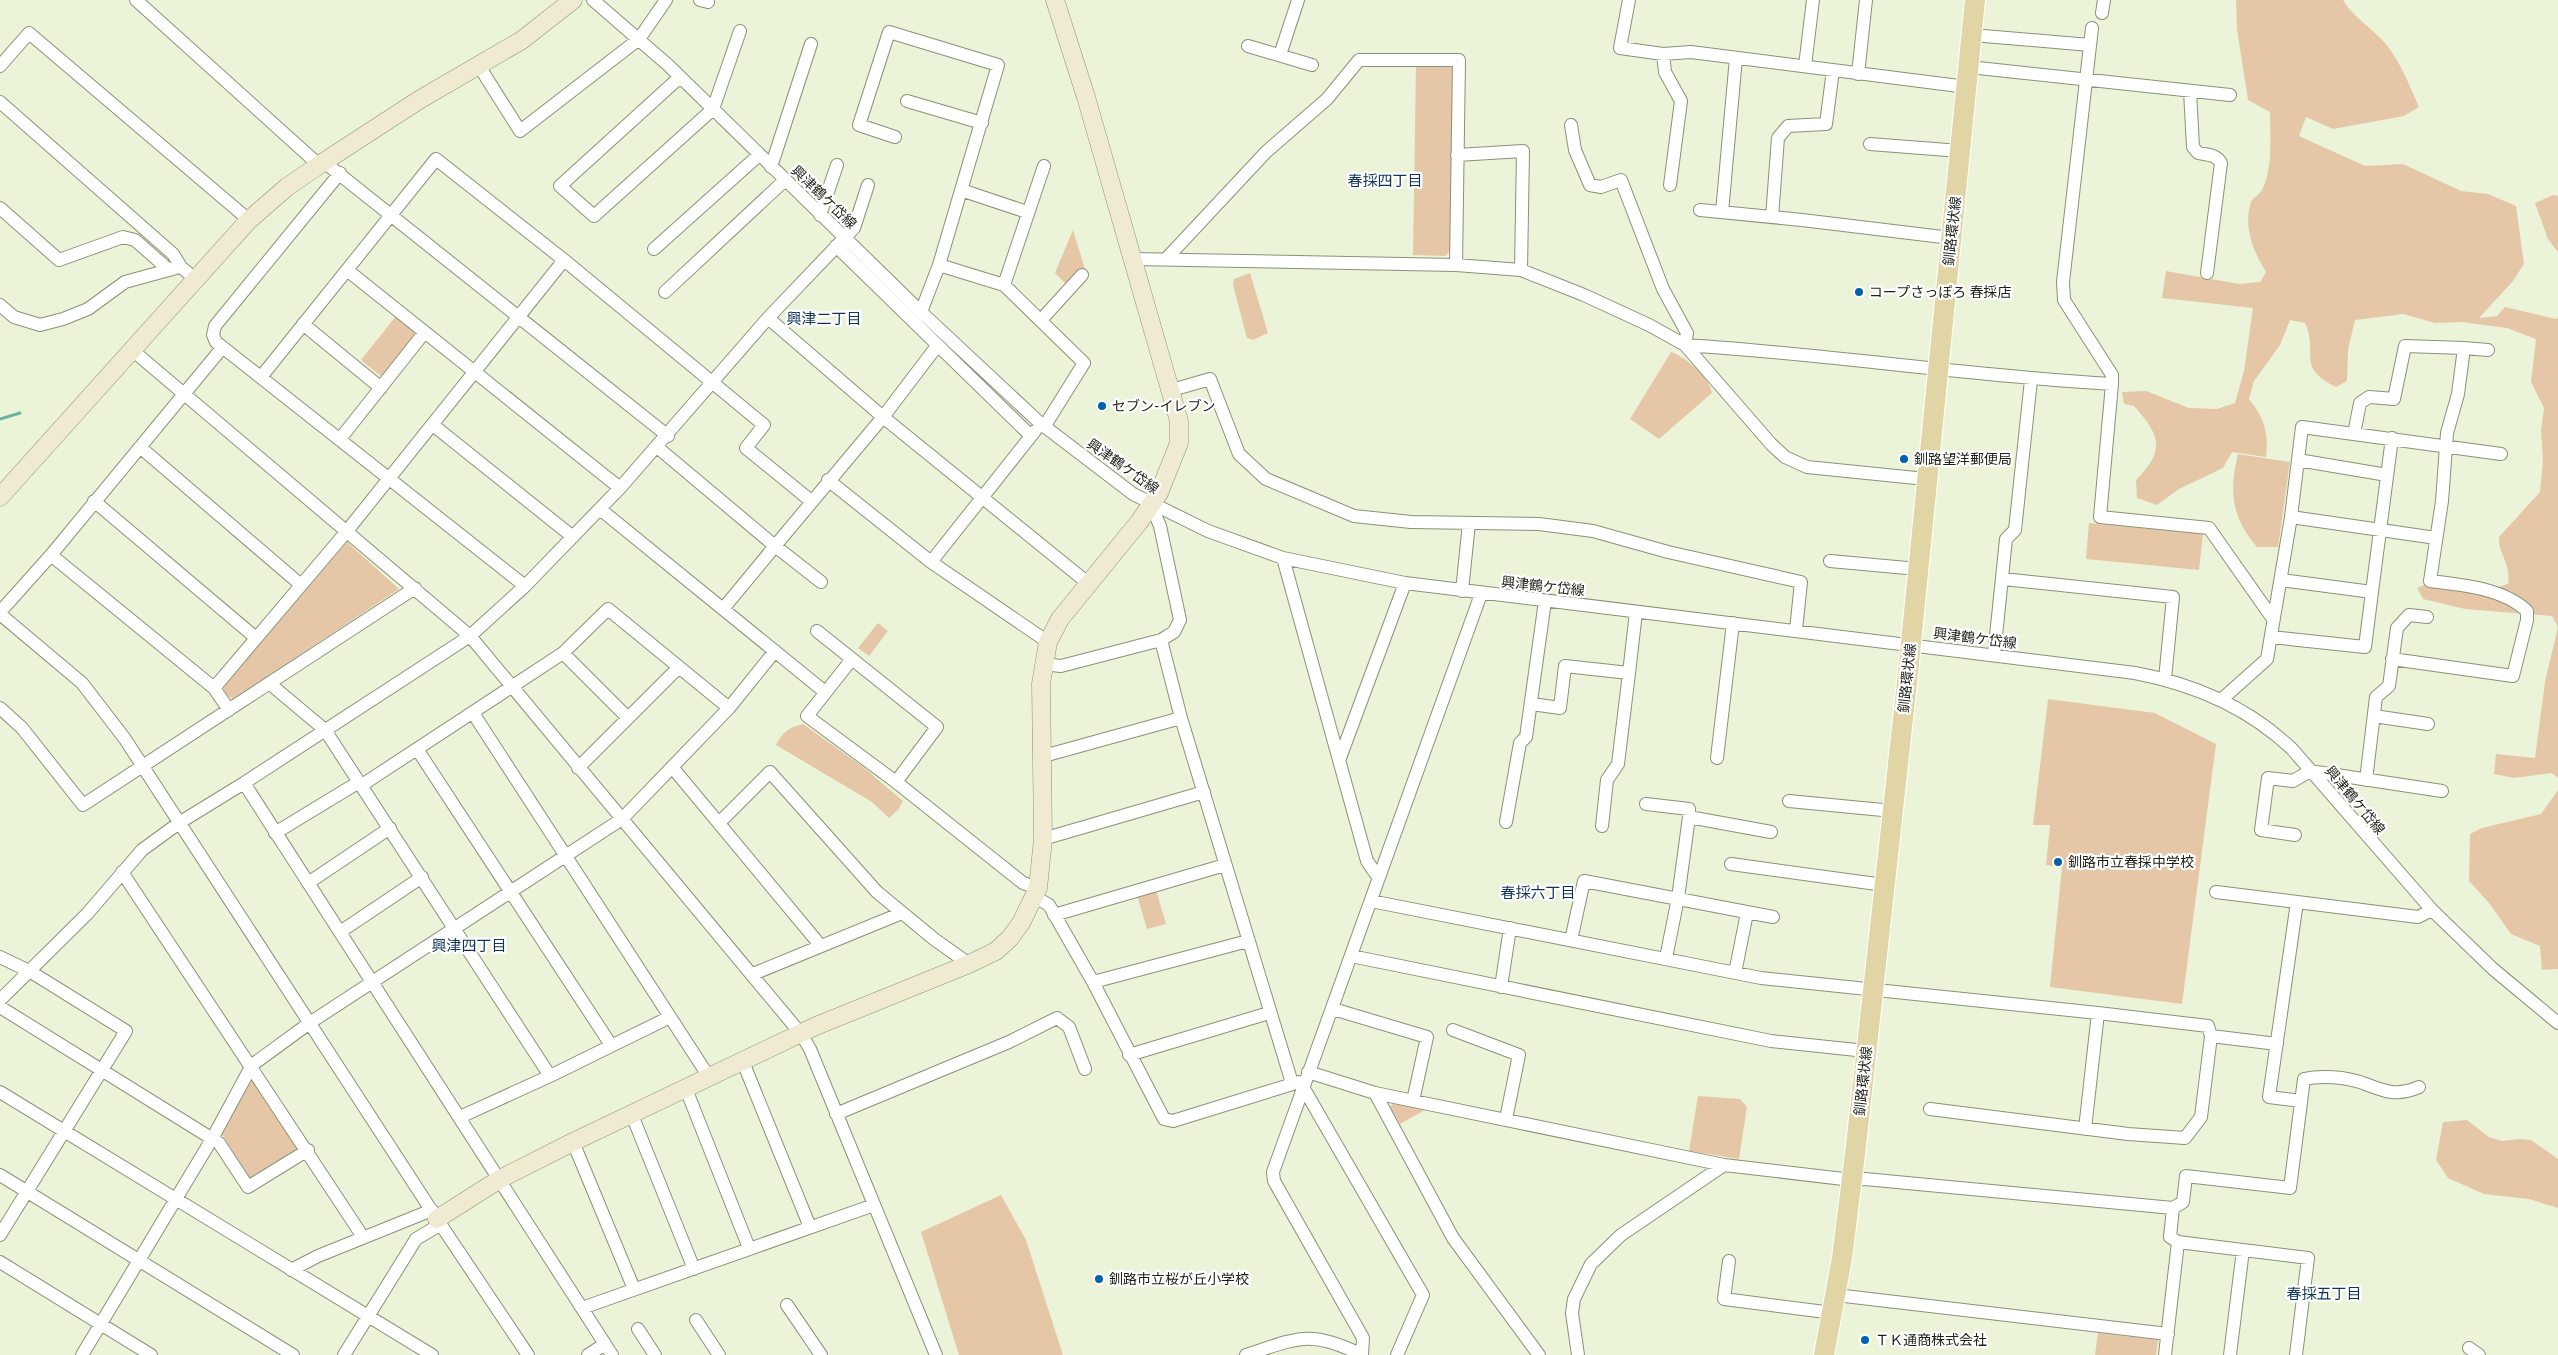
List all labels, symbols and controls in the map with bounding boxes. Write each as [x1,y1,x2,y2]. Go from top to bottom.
street label: 興津鶴ケ岱線 [787,163,859,233]
district label: 春採四丁目 [1347,173,1423,192]
street label: 釧路環状線 [1940,195,1966,267]
place label: コープさっぽろ 春採店 [1869,285,2011,302]
marker: コープさっぽろ 春採店 [1853,286,1865,298]
district label: 興津二丁目 [786,311,862,330]
place label: セブン-イレブン [1112,398,1216,416]
marker: セブン-イレブン [1096,400,1108,412]
street label: 興津鶴ケ岱線 [1083,436,1161,498]
place label: 釧路望洋郵便局 [1914,451,2012,469]
marker: 釧路望洋郵便局 [1898,453,1910,465]
street label: 興津鶴ケ岱線 [1500,575,1586,600]
street label: 興津鶴ケ岱線 [1932,626,2018,653]
street label: 釧路環状線 [1895,642,1921,714]
street label: 興津鶴ケ岱線 [2320,763,2387,839]
place label: 釧路市立春採中学校 [2068,854,2194,872]
marker: 釧路市立春採中学校 [2052,856,2064,868]
district label: 春採六丁目 [1500,885,1576,904]
district label: 興津四丁目 [431,938,507,957]
street label: 釧路環状線 [1851,1045,1877,1117]
place label: 釧路市立桜が丘小学校 [1109,1271,1249,1289]
marker: 釧路市立桜が丘小学校 [1093,1273,1105,1285]
district label: 春採五丁目 [2286,1286,2362,1305]
place label: ＴＫ通商株式会社 [1875,1333,1987,1350]
marker: ＴＫ通商株式会社 [1859,1334,1871,1346]

